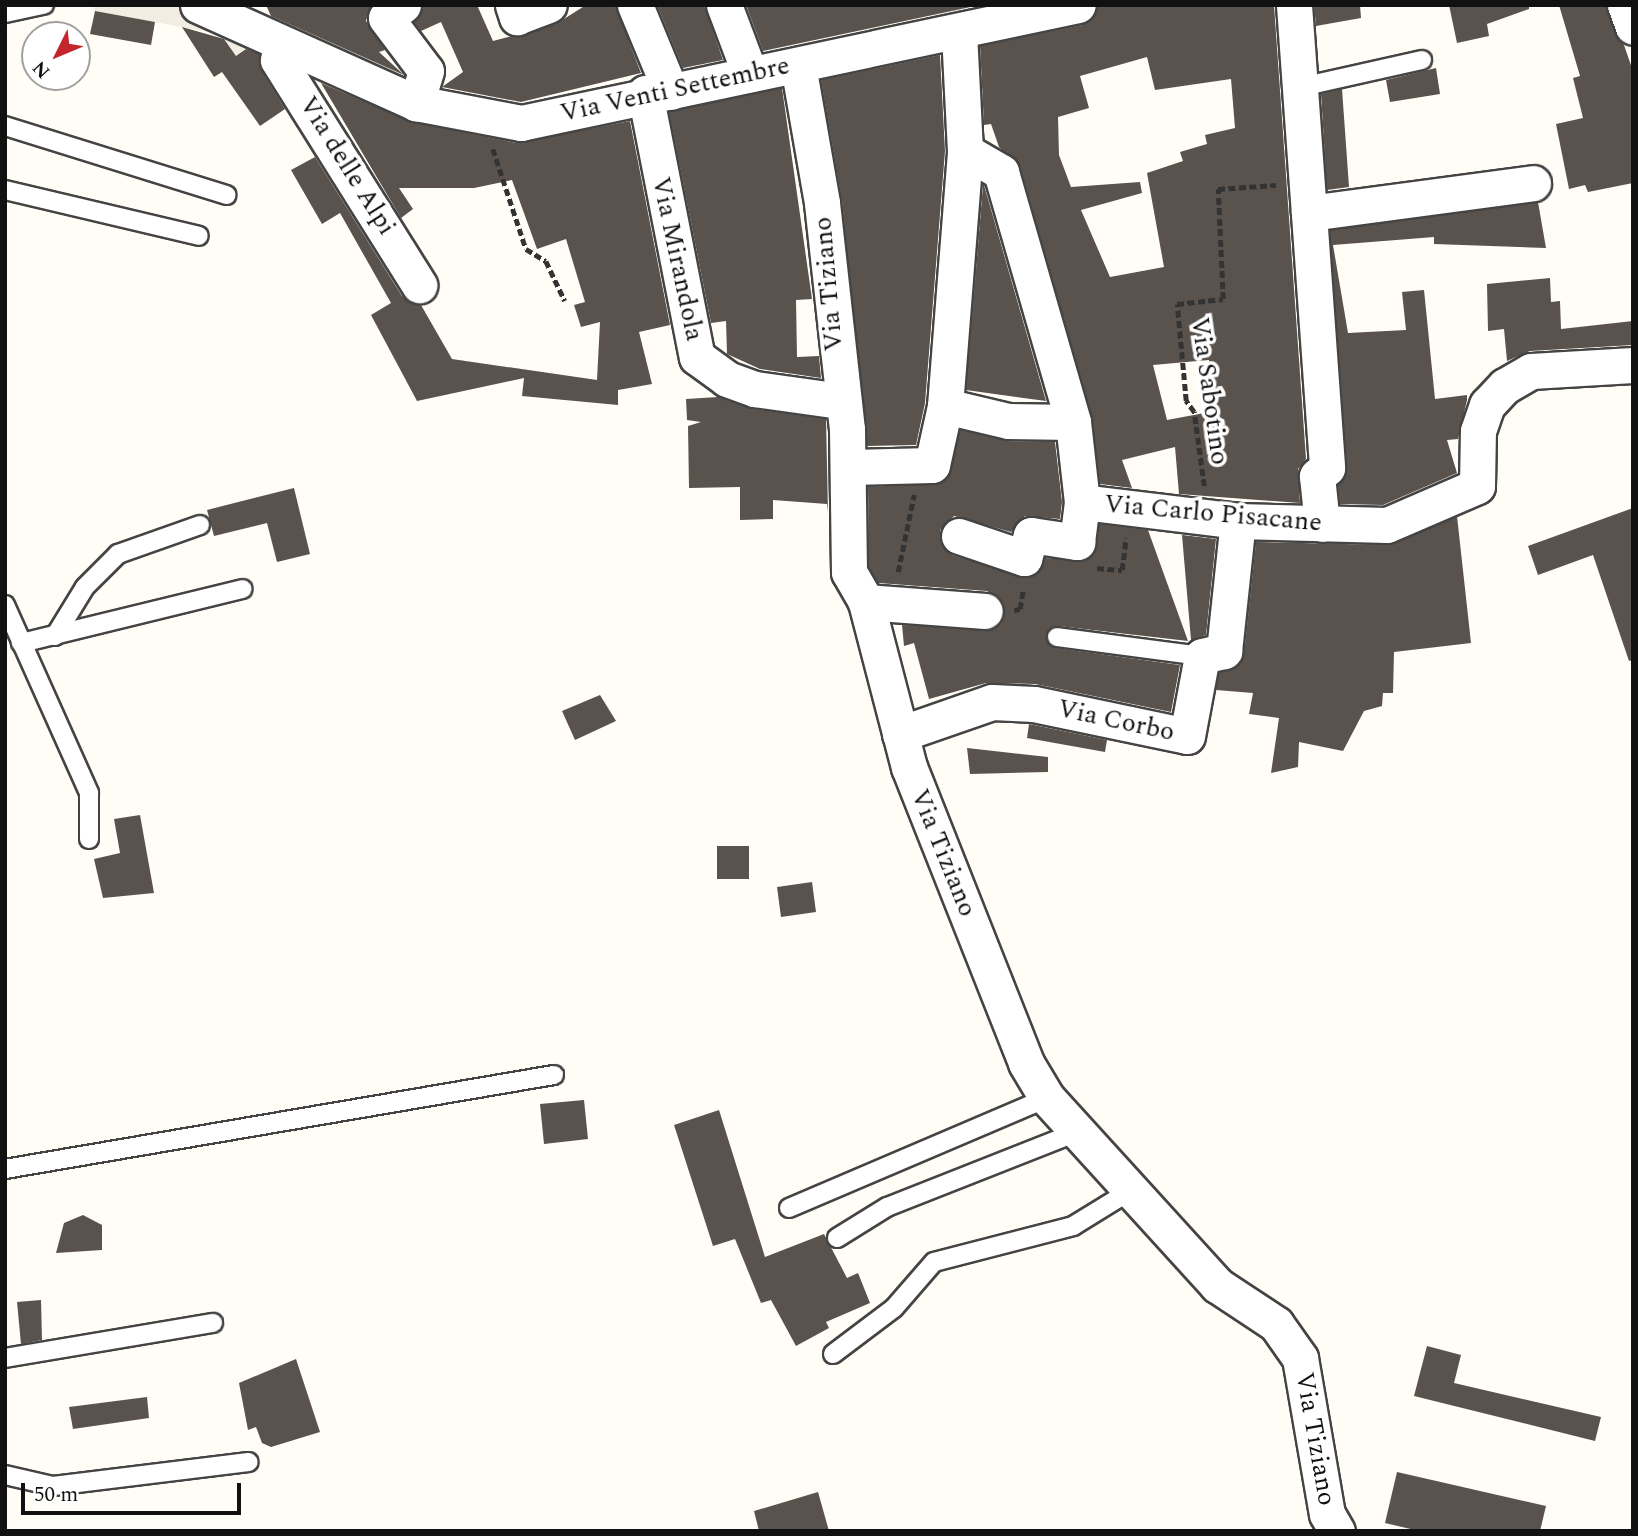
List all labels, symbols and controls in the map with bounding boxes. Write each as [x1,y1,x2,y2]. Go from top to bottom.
north arrow [21,21,91,91]
street label: Via Venti Settembre [558,50,792,130]
text: N [26,54,58,85]
street label: Via delle Alpi [292,91,402,241]
street label: Via Mirandola [644,174,710,344]
street label: Via Tiziano [808,215,850,353]
street label: Via Sabotino [1183,315,1235,467]
street label: Via Carlo Pisacane [1103,489,1323,539]
street label: Via Corbo [1055,693,1177,749]
street label: Via Tiziano [903,785,983,921]
street label: Via Tiziano [1288,1370,1342,1508]
scale bar [24,1470,245,1514]
text: 50 m [34,1479,78,1511]

